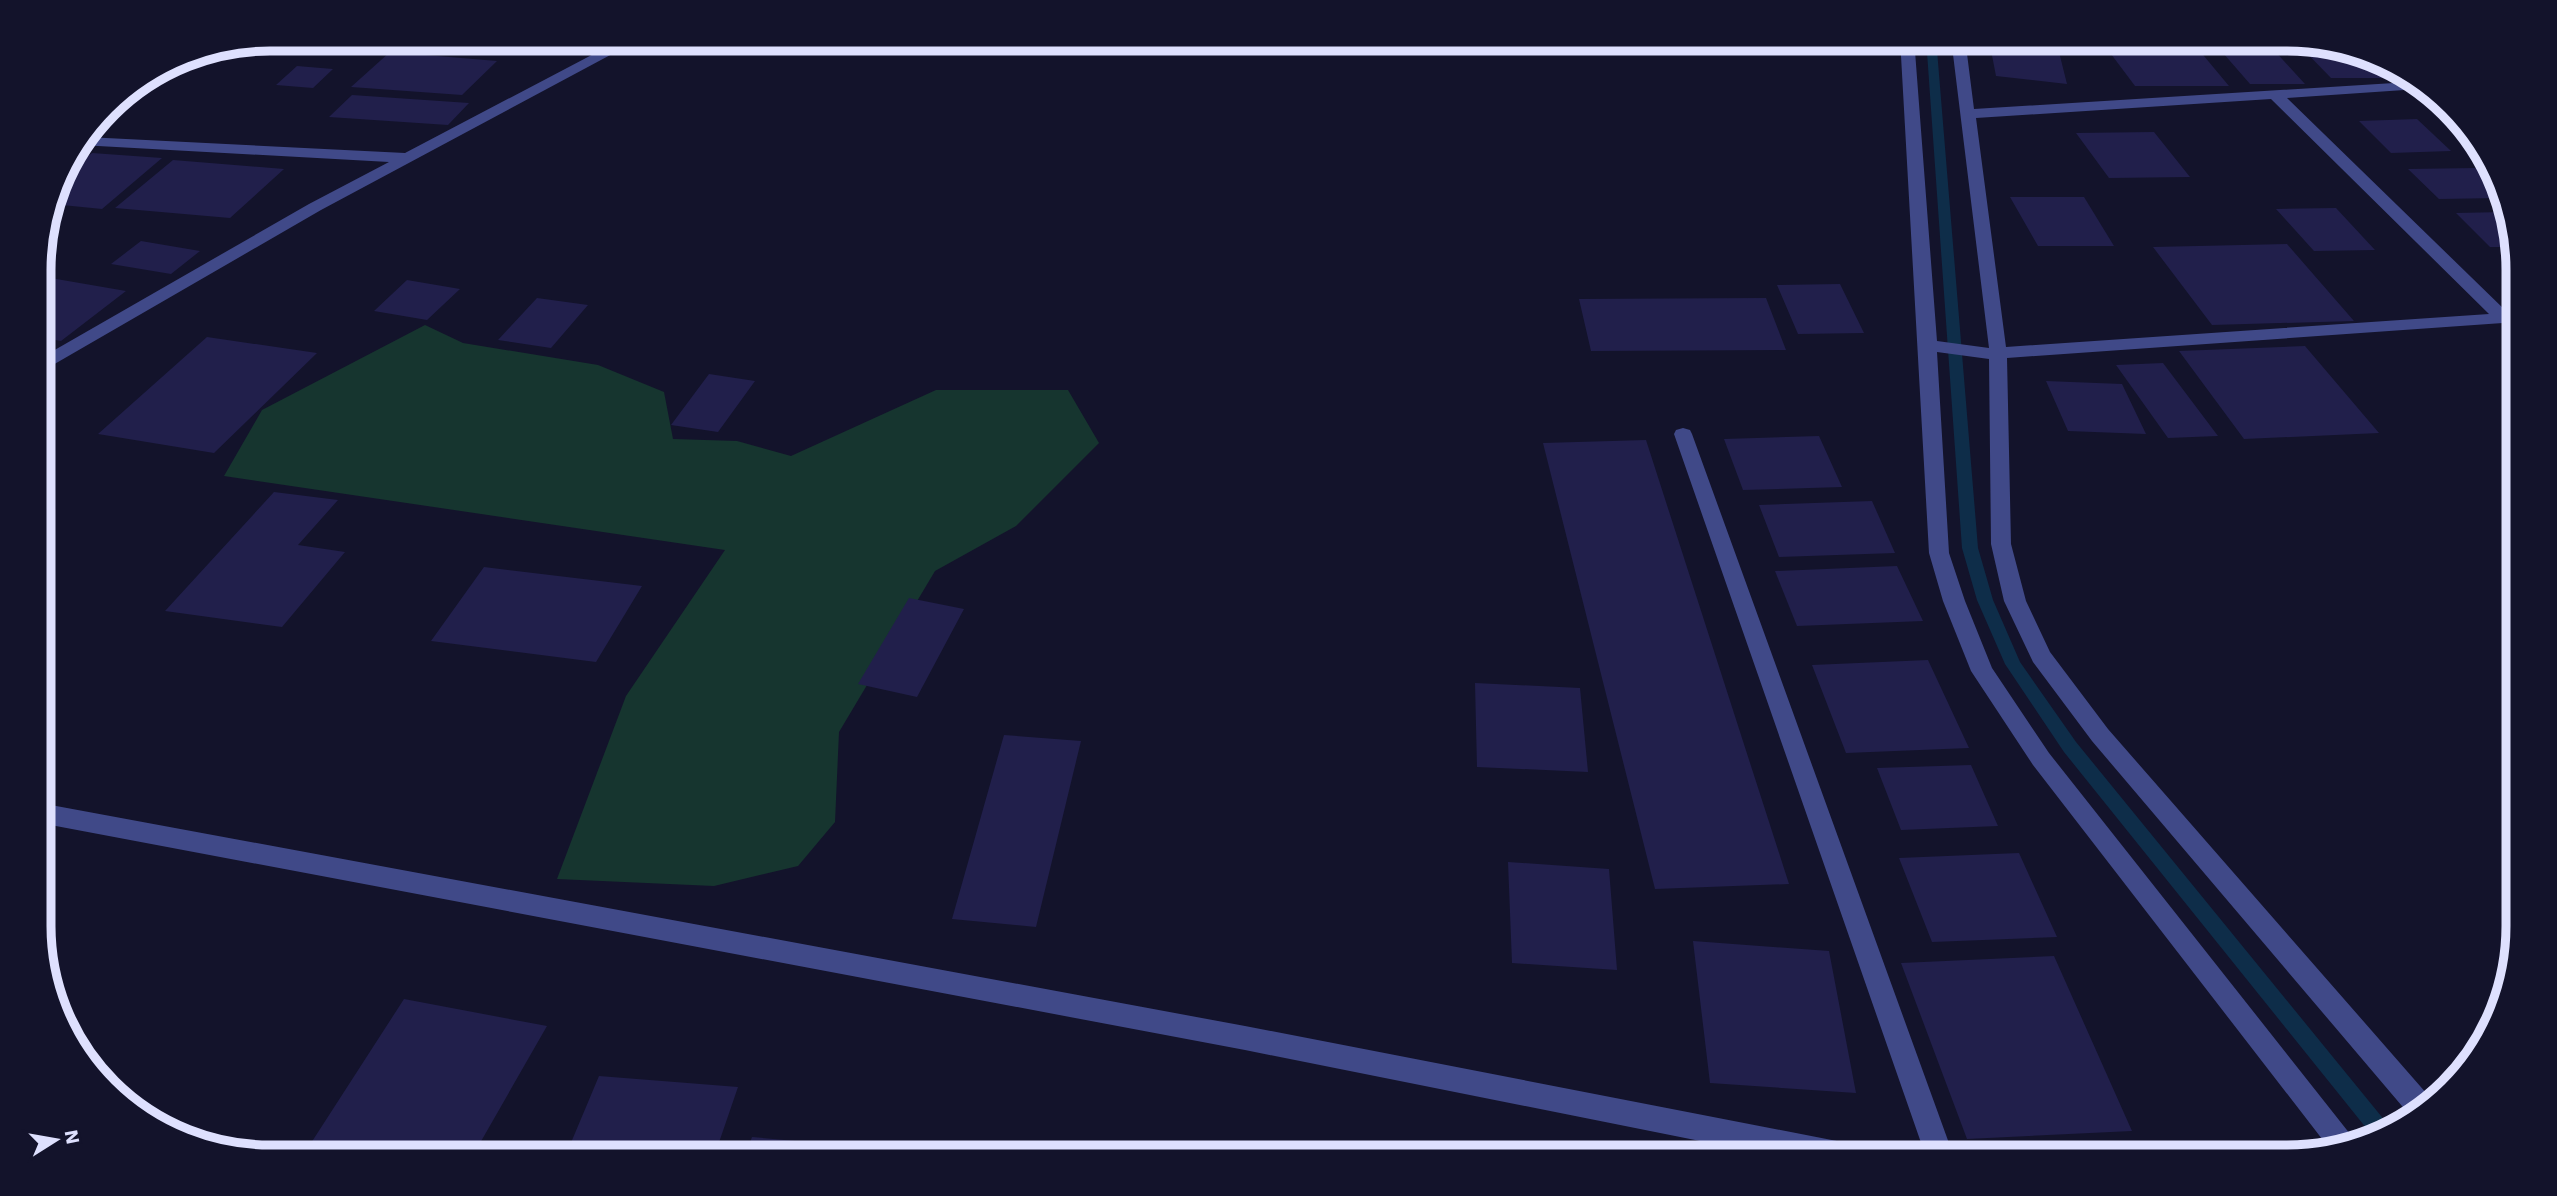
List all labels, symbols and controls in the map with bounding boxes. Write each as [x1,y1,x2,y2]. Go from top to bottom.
north arrow [21,1105,91,1175]
text: N [60,1128,85,1146]

